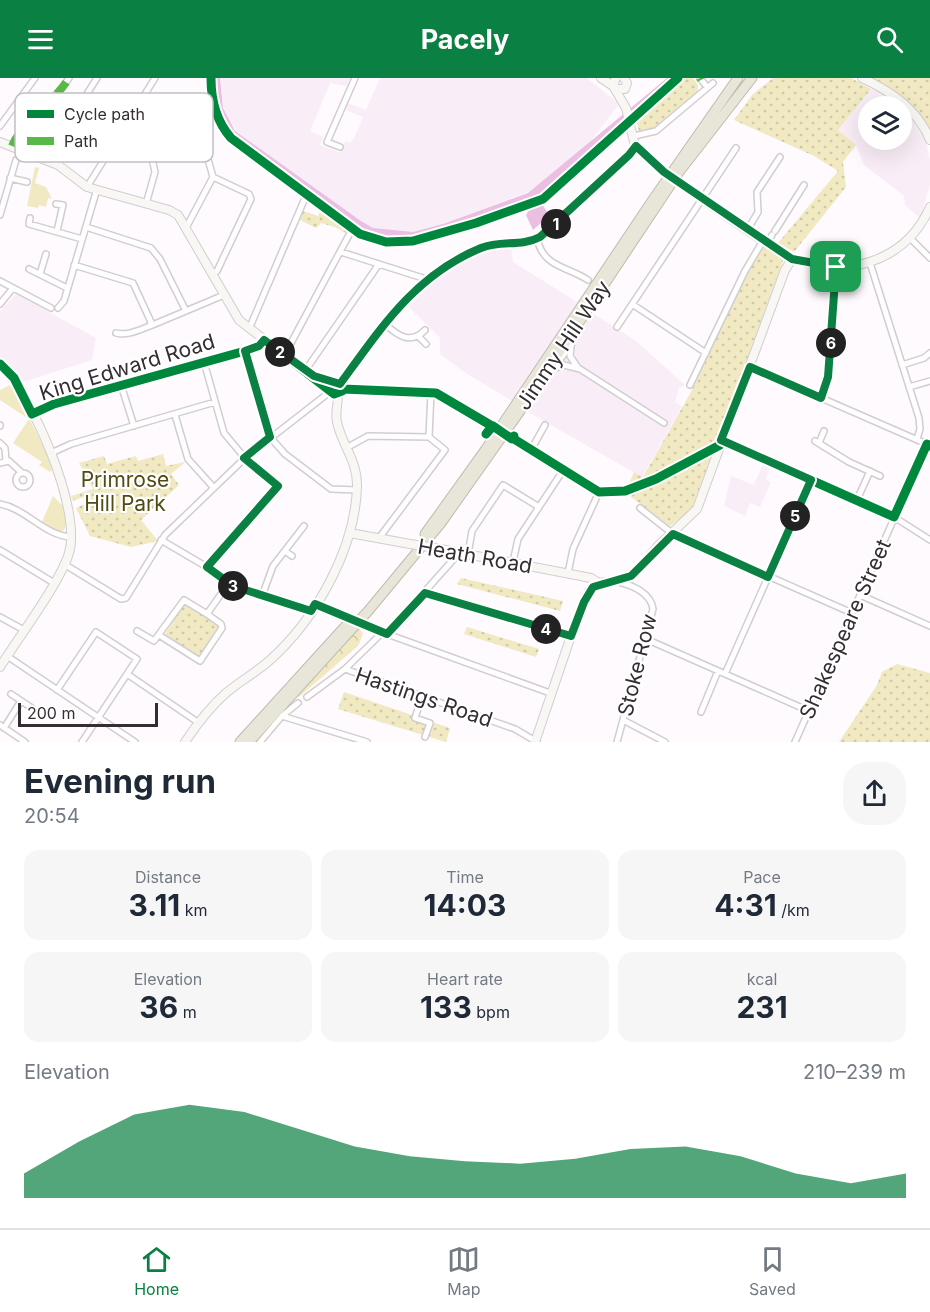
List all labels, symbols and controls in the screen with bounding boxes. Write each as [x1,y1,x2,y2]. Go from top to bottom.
icon: menu [24,23,57,56]
text: Pacely [421,23,509,56]
icon: search [873,23,906,56]
legend [15,93,213,162]
map controls [858,96,912,150]
button: layers [858,96,912,150]
text: Cycle path [64,104,145,124]
text: Path [64,131,98,151]
pin: 1 [541,209,571,239]
text: 1 [553,214,559,234]
pin [810,241,861,292]
icon: arrive [819,250,852,283]
street label: Jimmy Hill Way [510,275,616,415]
street label: King Edward Road [36,328,218,406]
pin: 6 [816,328,846,358]
text: 6 [826,333,836,353]
pin: 2 [265,337,295,367]
text: 2 [275,342,285,362]
park label: Primrose Hill Park [81,467,169,516]
pin: 5 [780,501,810,531]
text: 5 [790,506,800,526]
street label: Heath Road [416,534,534,578]
street label: Shakespeare Street [794,535,896,723]
pin: 3 [218,571,248,601]
text: 3 [228,576,238,596]
street label: Stoke Row [612,611,662,719]
pin: 4 [531,614,561,644]
text: 4 [541,619,551,639]
street label: Hastings Road [352,662,496,732]
scale bar [18,700,158,728]
text: 200 m [27,703,75,723]
text: Evening run [24,761,216,801]
button: share [843,762,906,825]
text: 20:54 [24,804,80,828]
text: Distance [135,867,201,887]
text: Time [446,867,484,887]
text: Pace [743,867,781,887]
text: 3.11 [128,887,180,923]
text: 14:03 [424,887,506,923]
text: 4:31 [714,887,777,923]
text: km [180,900,208,920]
text: /km [777,900,810,920]
text: Elevation [134,969,202,989]
text: Heart rate [427,969,503,989]
text: kcal [747,969,777,989]
text: 36 [139,989,178,1025]
text: 133 [420,989,472,1025]
text: 231 [736,989,788,1025]
text: m [178,1002,197,1022]
text: bpm [472,1002,510,1022]
text: Elevation [24,1060,110,1084]
text: 210–239 m [803,1060,906,1084]
tab: Home [134,1243,179,1299]
tab: Map [447,1243,481,1299]
tab: Saved [749,1243,796,1299]

